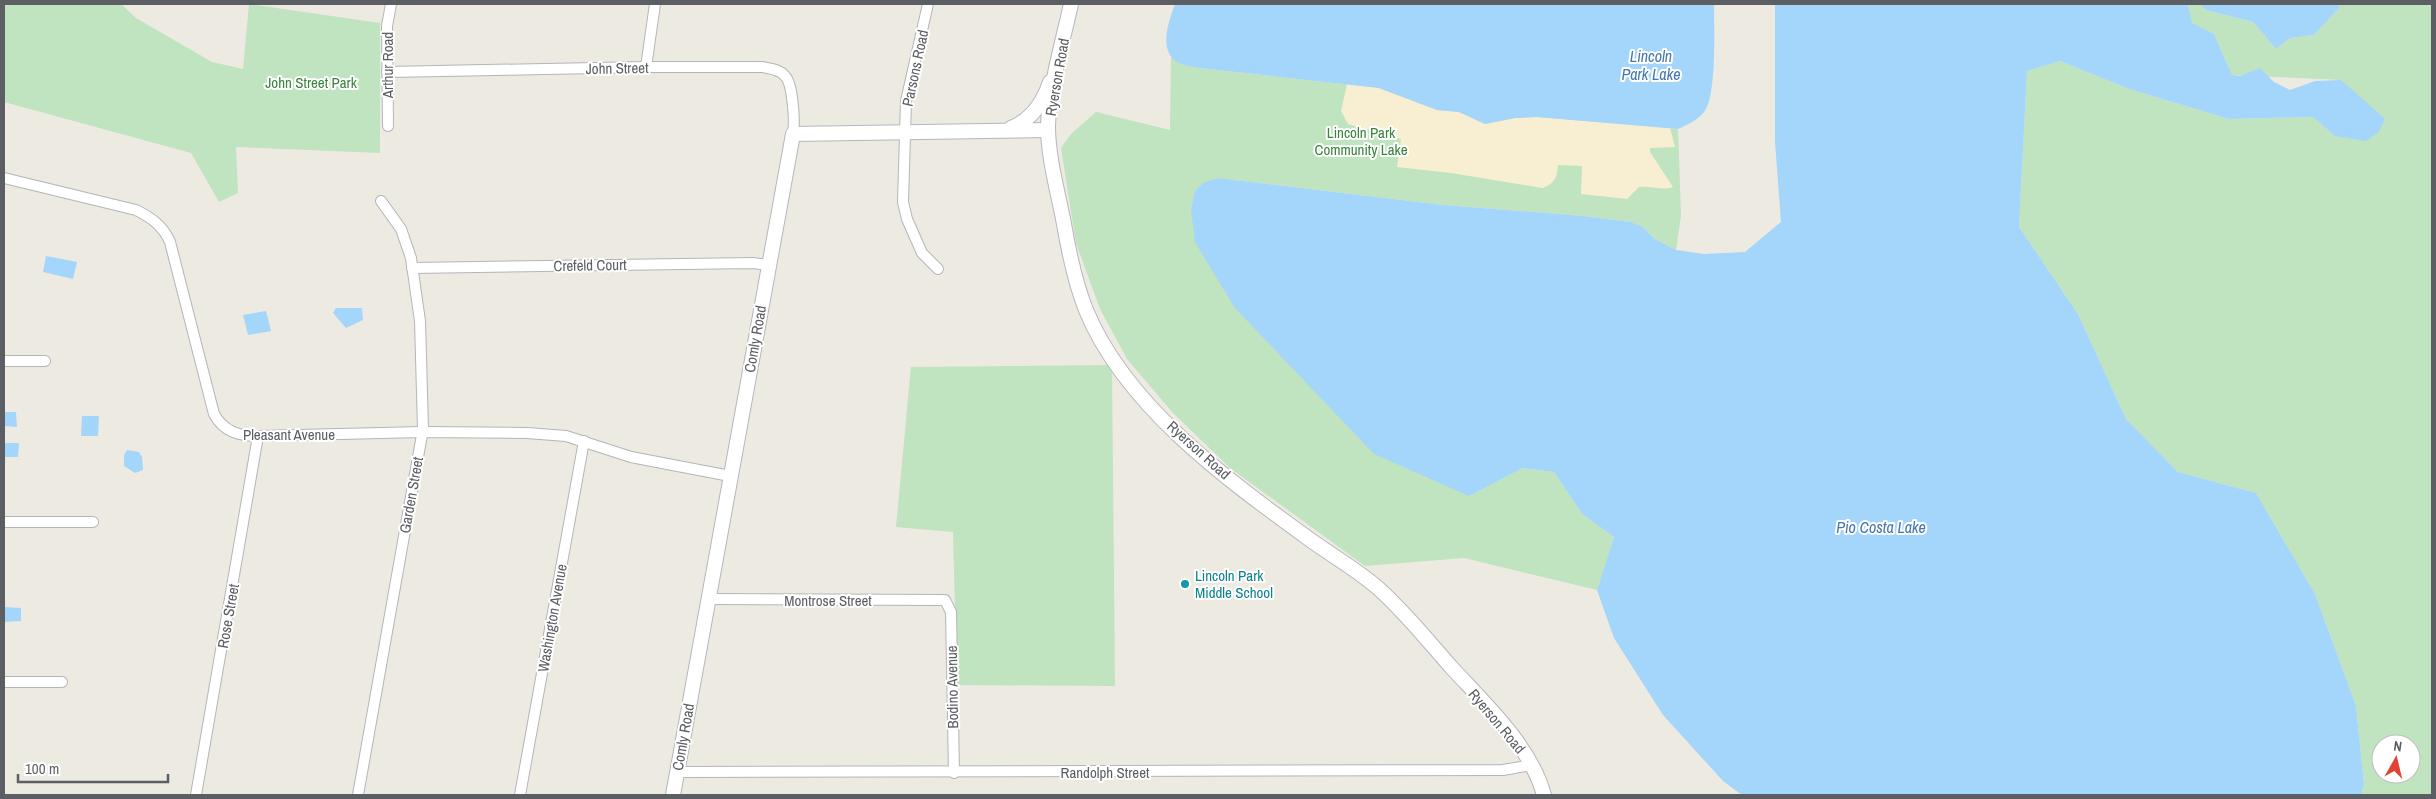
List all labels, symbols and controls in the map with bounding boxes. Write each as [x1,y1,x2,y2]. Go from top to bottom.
street label: Parsons Road [897,28,933,108]
street label: Arthur Road [377,32,398,99]
street label: Ryerson Road [1040,36,1074,118]
water label: Lincoln Park Lake [1621,45,1681,85]
street label: John Street [585,57,649,79]
park label: John Street Park [265,72,358,93]
park label: Lincoln Park Community Lake [1315,122,1408,160]
street label: Crefeld Court [553,254,627,276]
street label: Comly Road [739,304,771,374]
street label: Ryerson Road [1163,416,1235,484]
street label: Pleasant Avenue [243,424,335,445]
street label: Garden Street [394,455,428,535]
water label: Pio Costa Lake [1836,516,1926,538]
street label: Washington Avenue [532,562,572,674]
place label: Lincoln Park Middle School [1195,565,1273,603]
marker: Lincoln Park Middle School [1179,578,1191,590]
street label: Rose Street [212,582,244,650]
street label: Montrose Street [784,590,872,611]
street label: Bodino Avenue [941,645,963,729]
street label: Ryerson Road [1464,684,1530,758]
street label: Comly Road [667,702,699,772]
north arrow [2371,734,2421,784]
text: N [2392,737,2403,756]
scale bar [18,752,168,784]
text: 100 m [25,758,59,779]
street label: Randolph Street [1061,762,1150,783]

